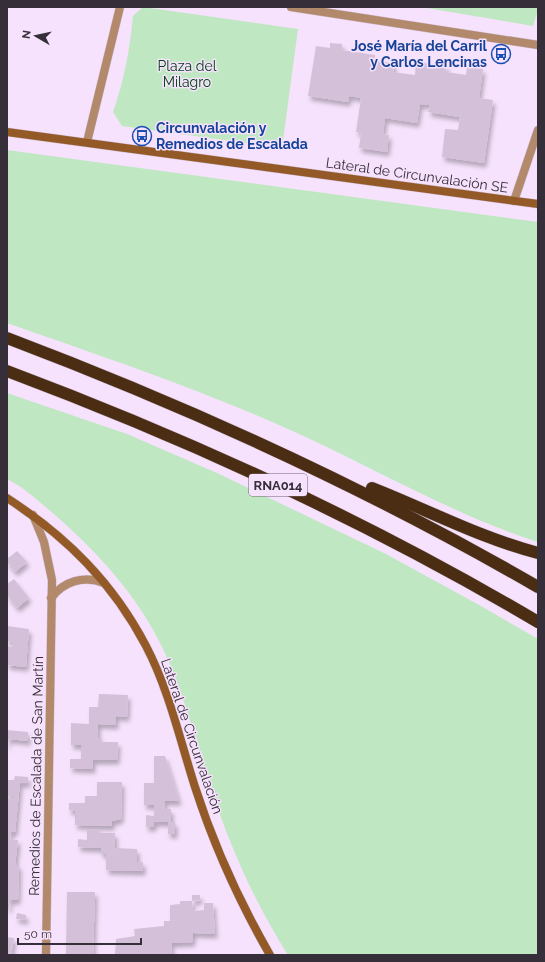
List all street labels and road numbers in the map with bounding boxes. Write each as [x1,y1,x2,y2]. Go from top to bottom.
street label: Lateral de Circunvalación SE [325,154,509,196]
road number: RNA014 [249,474,307,496]
street label: Remedios de Escalada de San Martín [26,656,46,896]
street label: Lateral de Circunvalación [158,656,226,816]

